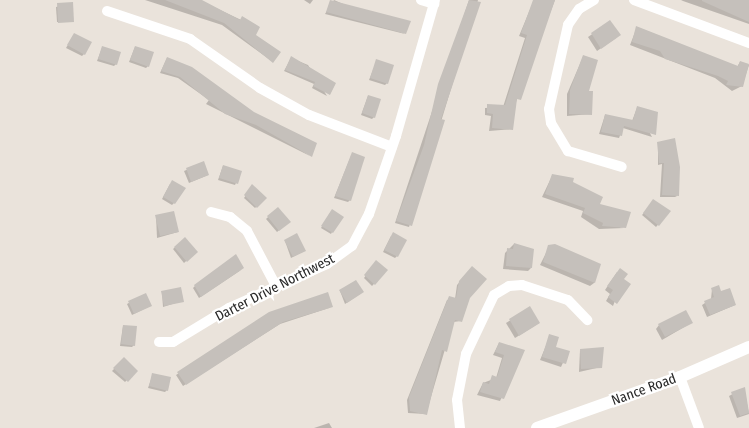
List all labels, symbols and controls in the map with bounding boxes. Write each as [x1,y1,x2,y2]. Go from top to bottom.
street label: Darter Drive Northwest [213,251,337,325]
street label: Nance Road [609,371,679,409]

